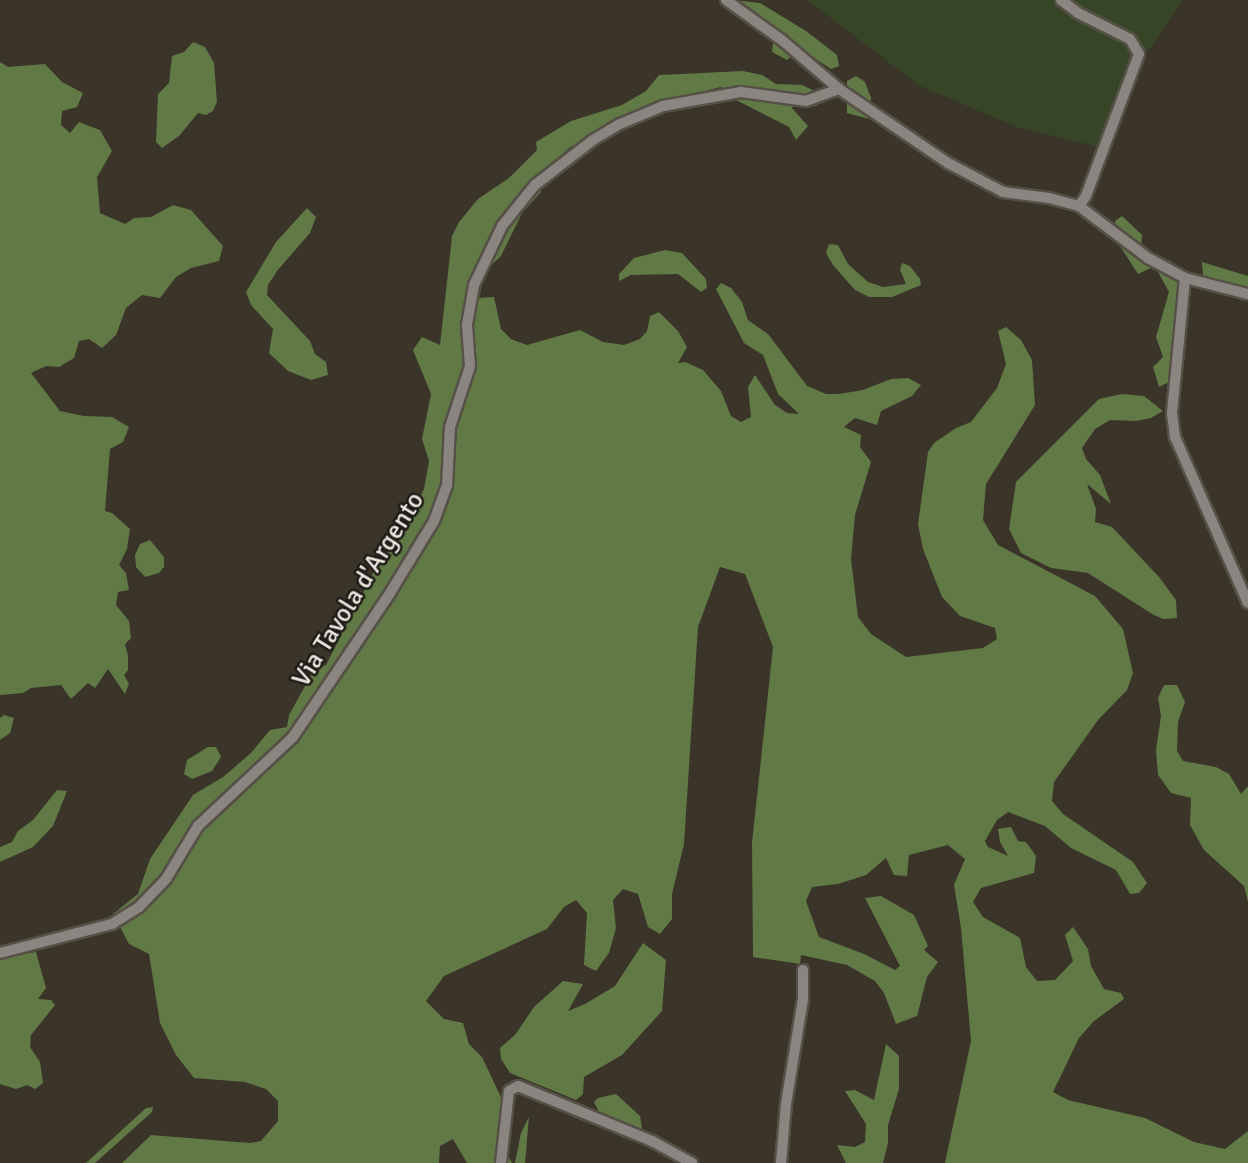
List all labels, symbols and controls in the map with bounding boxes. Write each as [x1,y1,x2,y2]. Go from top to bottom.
street label: Via Tavola d'Argento [286,487,432,693]

